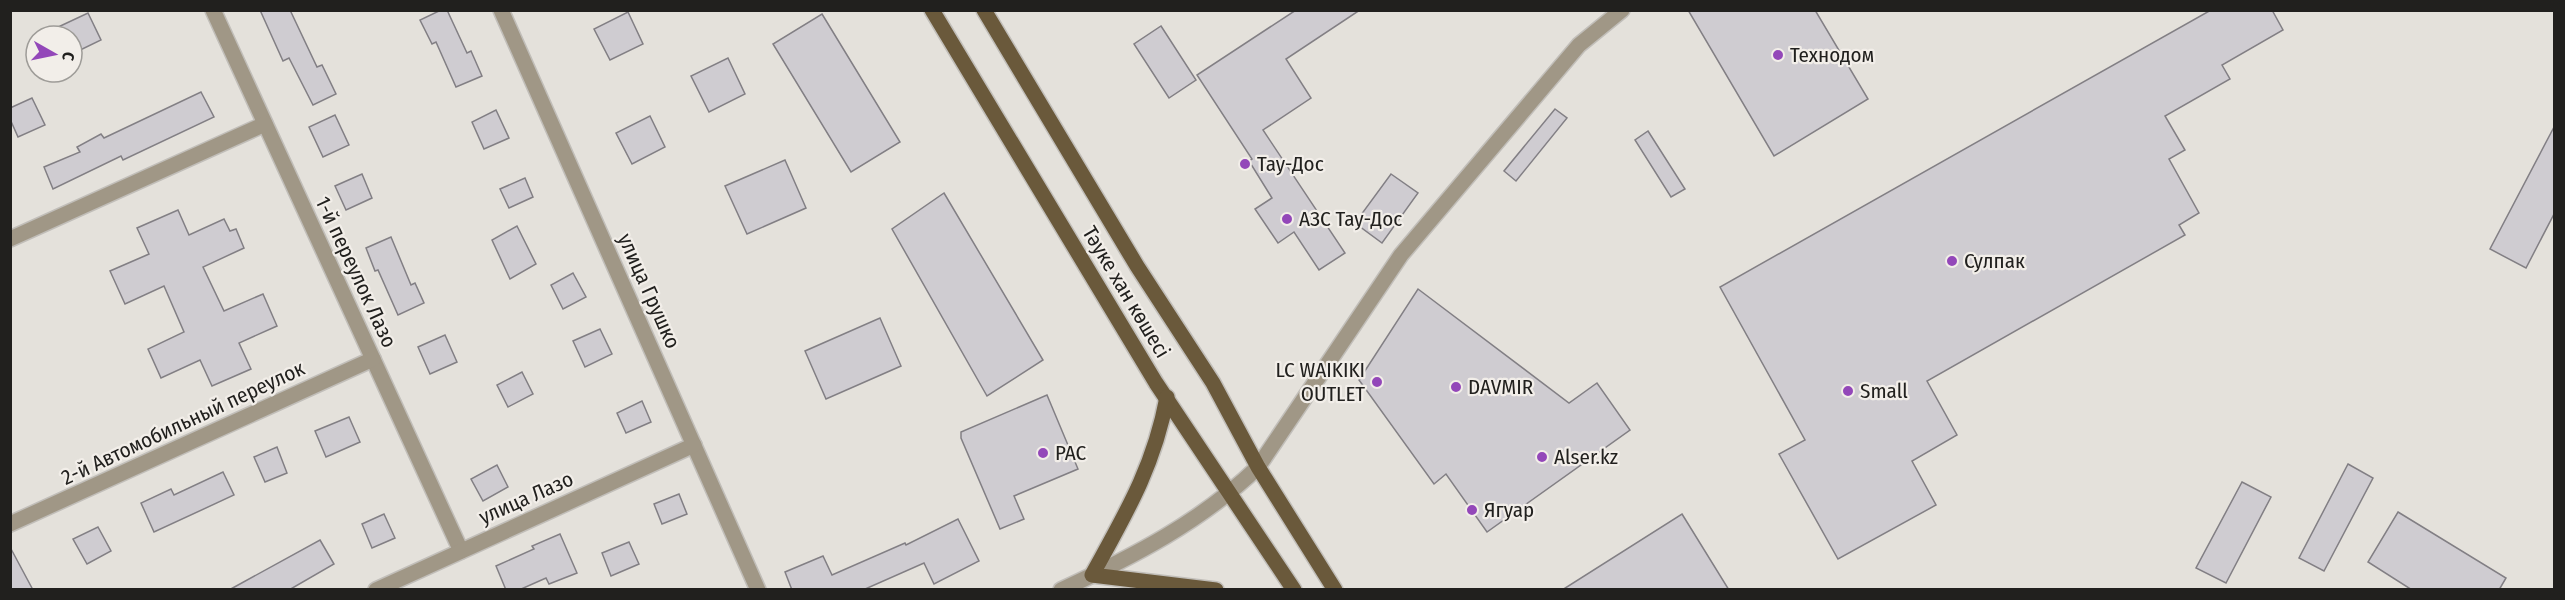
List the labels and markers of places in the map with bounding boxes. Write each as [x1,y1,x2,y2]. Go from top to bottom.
place label: Технодом [1790,42,1874,68]
marker: Технодом [1771,48,1785,62]
place label: Тау-Дос [1257,151,1324,177]
marker: Тау-Дос [1238,157,1252,171]
place label: АЗС Тау-Дос [1299,206,1402,232]
marker: АЗС Тау-Дос [1280,212,1294,226]
place label: Сулпак [1964,248,2025,274]
marker: Сулпак [1945,254,1959,268]
place label: LC WAIKIKI OUTLET [1276,357,1365,407]
place label: DAVMIR [1468,374,1534,400]
marker: LC WAIKIKI OUTLET [1370,375,1384,389]
place label: Small [1860,378,1908,404]
marker: DAVMIR [1449,380,1463,394]
marker: Small [1841,384,1855,398]
place label: РАС [1055,440,1087,466]
place label: Alser.kz [1554,444,1618,470]
marker: РАС [1036,446,1050,460]
marker: Alser.kz [1535,450,1549,464]
place label: Ягуар [1484,497,1534,523]
marker: Ягуар [1465,503,1479,517]

